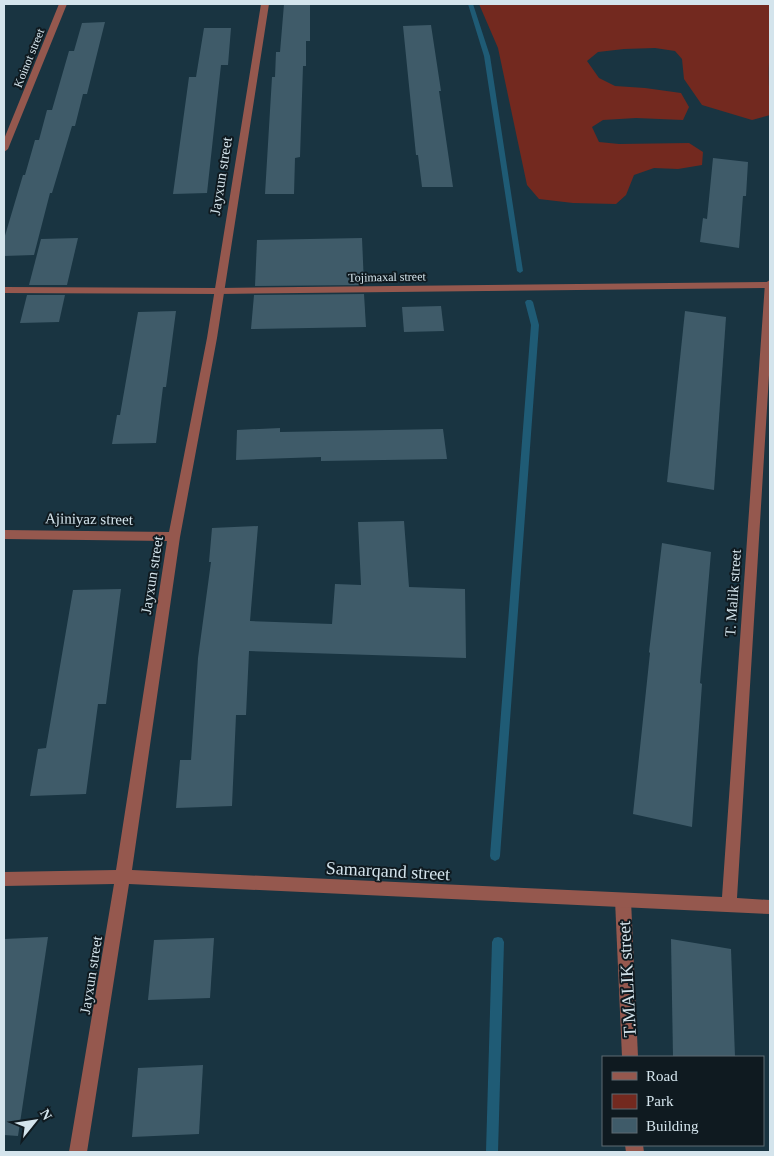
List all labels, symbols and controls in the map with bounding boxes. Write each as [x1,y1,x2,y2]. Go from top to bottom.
street label: Koinot street [11,26,47,90]
street label: Jayxun street [207,135,235,216]
street label: Tojimaxal street [348,269,427,285]
street label: Ajiniyaz street [45,510,134,528]
street label: Jayxun street [138,534,166,615]
street label: T. Malik street [722,548,744,637]
street label: Samarqand street [325,858,451,884]
street label: T.MALIK street [614,920,640,1038]
street label: Jayxun street [77,934,105,1015]
legend [602,1056,764,1146]
text: Road [646,1068,678,1084]
text: Park [646,1093,674,1109]
north arrow [10,1096,60,1146]
text: N [37,1107,55,1123]
text: Building [646,1118,699,1134]

